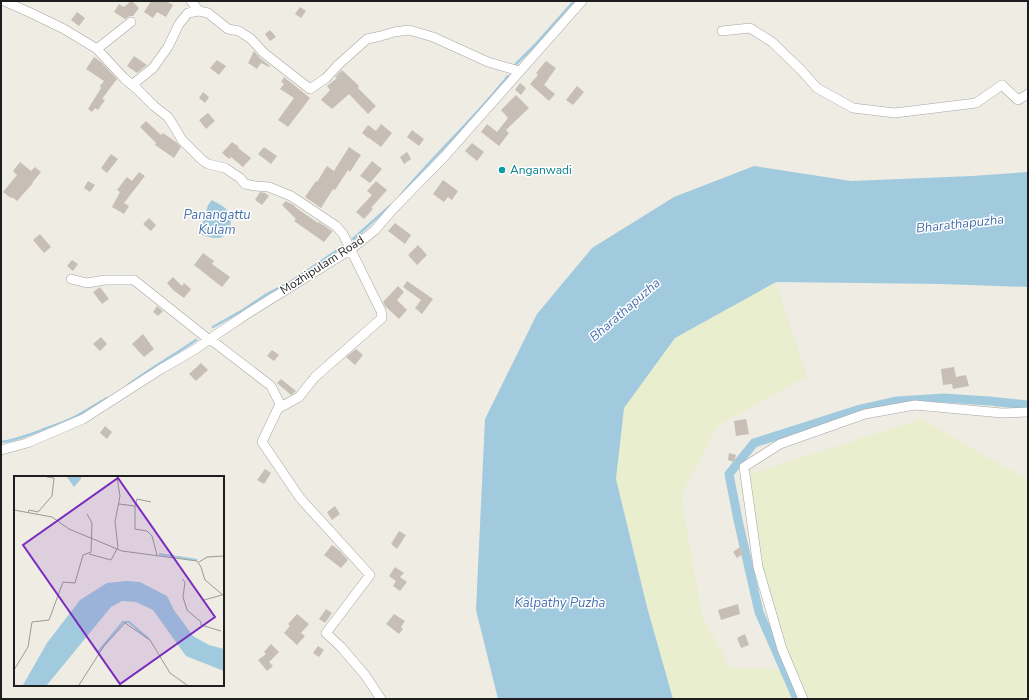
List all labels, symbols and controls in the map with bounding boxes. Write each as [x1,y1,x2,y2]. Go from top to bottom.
place label: Anganwadi [510,162,572,178]
marker: Anganwadi [497,165,507,175]
water label: Panangattu Kulam [183,206,251,239]
water label: Bharathapuzha [915,210,1005,238]
street label: Mozhipulam Road [277,232,367,298]
water label: Bharathapuzha [586,274,664,346]
inset map [14,476,224,686]
water label: Kalpathy Puzha [515,594,606,612]

